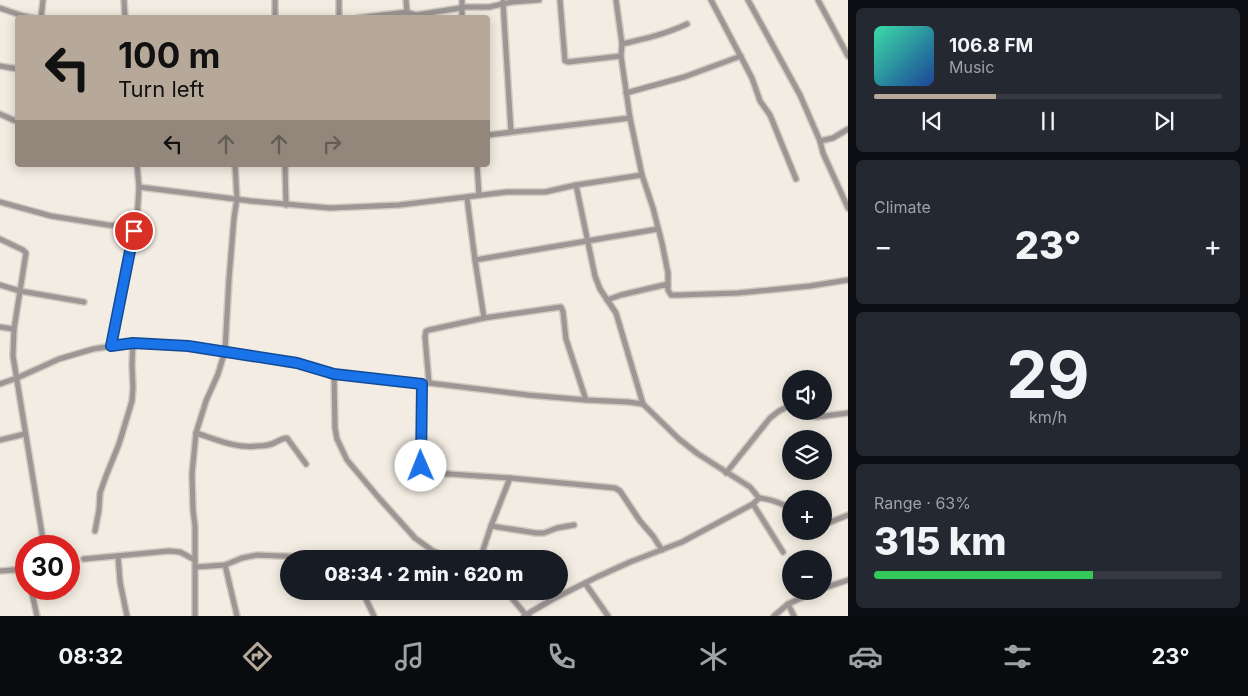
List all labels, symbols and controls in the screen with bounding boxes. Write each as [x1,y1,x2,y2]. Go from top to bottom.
text: 100 m [118,34,221,76]
text: 106.8 FM [949,34,1033,57]
icon: left [35,35,100,100]
text: Music [949,57,994,77]
text: Turn left [118,76,204,102]
icon: previous [918,107,946,135]
icon: pause [1034,107,1062,135]
icon: next [1150,107,1178,135]
icon: left [159,130,187,158]
icon: ahead [212,130,240,158]
icon: ahead [265,130,293,158]
icon: right [318,130,346,158]
text: Climate [874,197,931,217]
pin [113,210,155,252]
icon: arrive [120,217,148,245]
text: 23° [1015,222,1081,268]
text: − [874,229,893,263]
text: + [1203,229,1222,263]
text: 29 [1006,335,1090,414]
map controls [782,370,832,600]
button: sound [782,370,832,420]
text: km/h [1029,407,1067,427]
button: layers [782,430,832,480]
position arrow [394,439,446,491]
button: + [782,490,832,540]
text: Range · 63% [874,493,971,513]
text: 315 km [874,518,1007,564]
speed limit sign: 30 [15,535,80,600]
button: − [782,550,832,600]
text: 08:34 · 2 min · 620 m [325,563,524,586]
icon: directions [240,639,275,674]
icon: music [392,639,427,674]
icon: phone [544,639,579,674]
icon: climate [696,639,731,674]
icon: car [848,639,883,674]
icon: filters [1000,639,1035,674]
text: 08:32 [58,643,123,669]
text: 23° [1151,643,1190,669]

